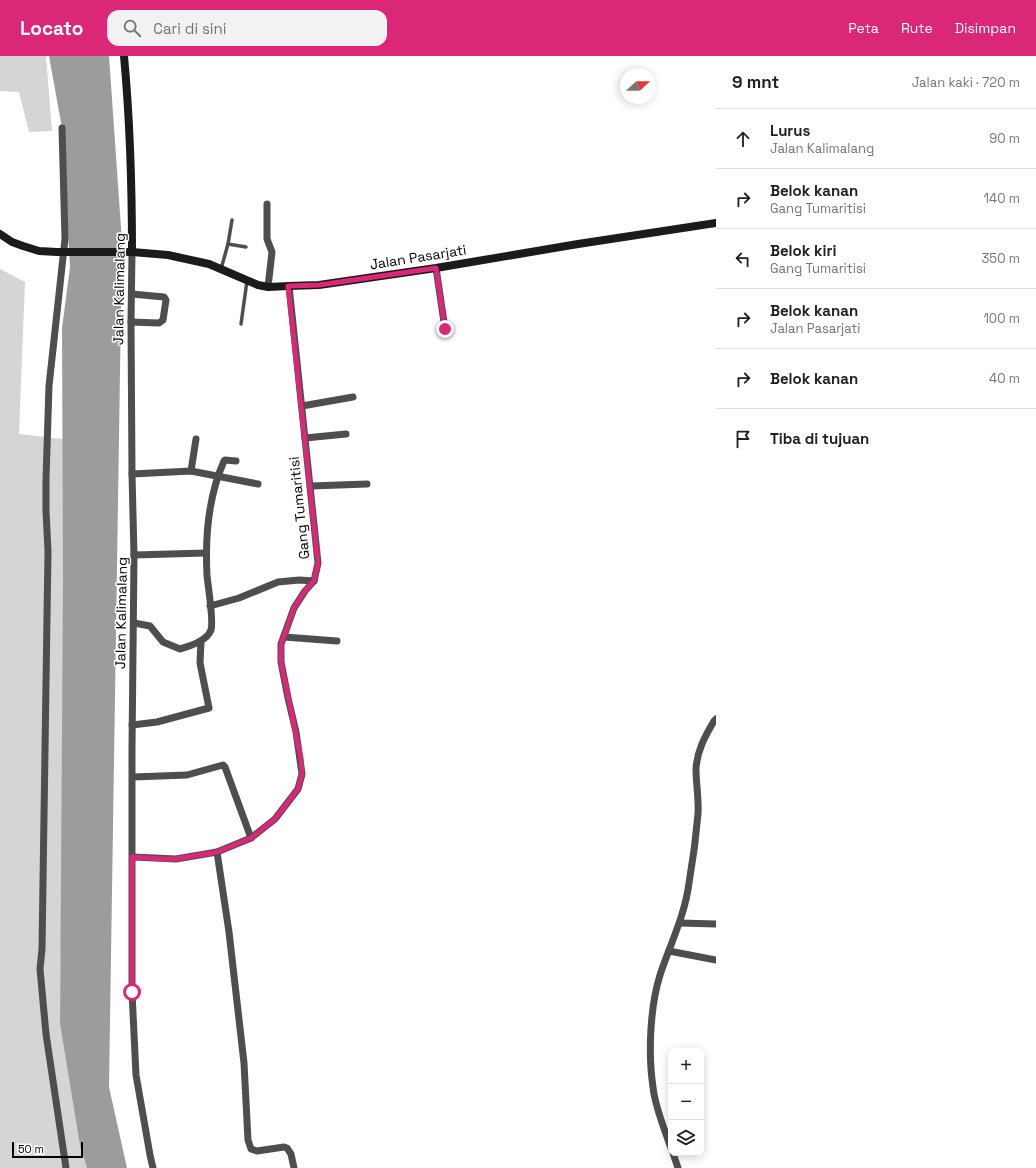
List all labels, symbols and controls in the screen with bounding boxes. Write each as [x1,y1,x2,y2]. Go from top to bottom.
search box [107,10,387,46]
text: Locato [20,16,83,41]
icon: search [121,17,143,39]
text: Cari di sini [153,19,226,38]
text: Peta [848,19,879,37]
text: Rute [901,19,933,37]
text: Disimpan [955,19,1016,37]
north arrow [620,68,656,104]
text: 9 mnt [732,71,779,93]
text: Jalan kaki · 720 m [912,74,1020,91]
text: Lurus [770,121,810,140]
icon: ahead [732,128,754,150]
text: 90 m [989,130,1020,147]
text: Jalan Kalimalang [770,140,874,157]
text: Belok kanan [770,181,858,200]
icon: right [732,188,754,210]
text: 140 m [984,190,1020,207]
text: Gang Tumaritisi [770,200,866,217]
street label: Jalan Kalimalang [109,233,129,345]
street label: Jalan Pasarjati [368,240,468,274]
text: Belok kiri [770,241,836,260]
icon: left [732,248,754,270]
text: 350 m [982,250,1020,267]
text: Gang Tumaritisi [770,260,866,277]
text: Belok kanan [770,301,858,320]
icon: right [732,308,754,330]
text: 100 m [983,310,1020,327]
route end [436,320,454,338]
text: Jalan Pasarjati [770,320,861,337]
icon: right [732,368,754,390]
text: Belok kanan [770,369,858,388]
text: 40 m [989,370,1020,387]
icon: arrive [732,428,754,450]
text: Tiba di tujuan [770,429,869,448]
street label: Gang Tumaritisi [285,456,313,560]
street label: Jalan Kalimalang [111,557,131,669]
route start [123,983,141,1001]
map controls [668,1048,704,1156]
button: + [668,1048,704,1084]
button: − [668,1084,704,1120]
button: layers [668,1120,704,1156]
scale bar [12,1140,83,1159]
text: 50 m [18,1142,44,1156]

